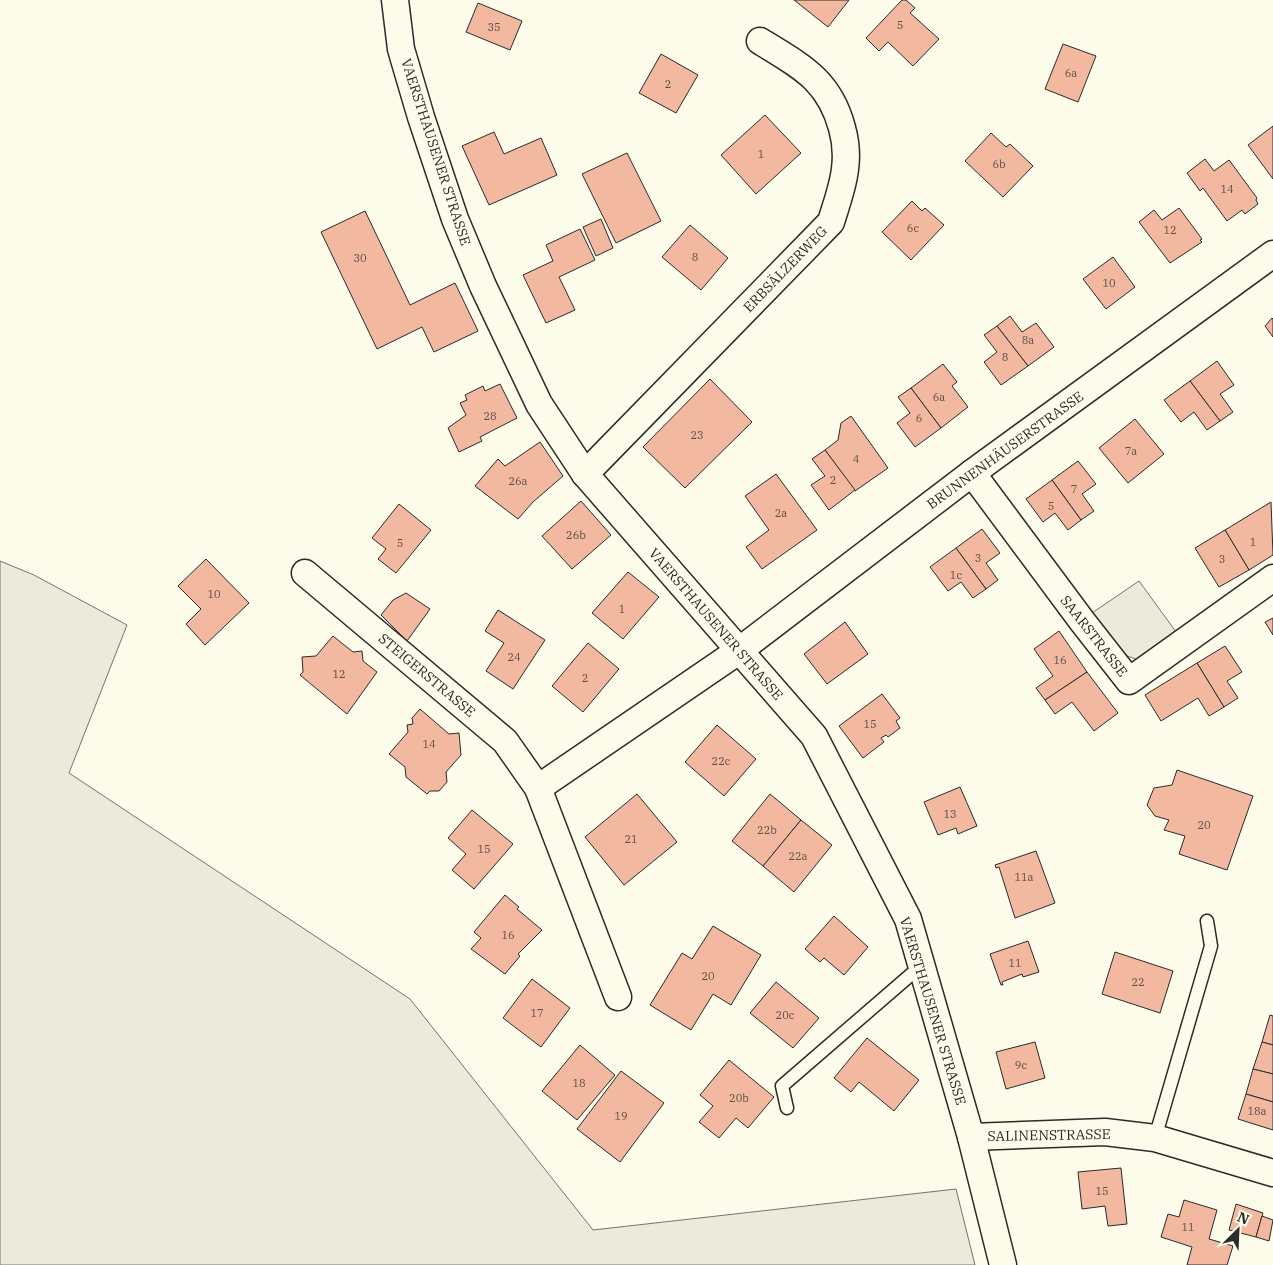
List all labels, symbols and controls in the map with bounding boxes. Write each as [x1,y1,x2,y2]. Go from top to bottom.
house number: 5 [897,18,903,32]
house number: 35 [487,20,501,34]
street label: VAERSTHAUSENER STRASSE [397,56,475,248]
house number: 6a [1065,66,1077,80]
house number: 2 [665,77,671,91]
house number: 1 [758,147,764,161]
house number: 6b [992,157,1006,171]
house number: 14 [1220,182,1234,196]
house number: 6c [907,221,919,235]
street label: ERBSÄLZERWEG [739,222,831,316]
house number: 12 [1163,223,1177,237]
house number: 8 [692,250,698,264]
house number: 30 [353,251,367,265]
house number: 10 [1102,276,1116,290]
house number: 8a [1022,333,1034,347]
house number: 8 [1002,350,1008,364]
street label: BRUNNENHÄUSERSTRASSE [923,387,1087,513]
house number: 6a [933,390,945,404]
house number: 28 [483,409,497,423]
house number: 6 [916,411,922,425]
house number: 23 [690,428,704,442]
house number: 7a [1125,444,1137,458]
house number: 4 [853,452,860,466]
house number: 2 [830,473,836,487]
house number: 26a [508,474,528,488]
house number: 7 [1071,482,1077,496]
house number: 5 [1048,499,1054,513]
house number: 2a [775,506,787,520]
house number: 26b [566,528,586,542]
house number: 1 [1250,535,1256,549]
house number: 5 [397,536,403,550]
street label: VAERSTHAUSENER STRASSE [645,544,787,704]
house number: 3 [975,551,981,565]
house number: 3 [1219,552,1225,566]
house number: 1c [950,568,962,582]
house number: 10 [207,587,221,601]
street label: SAARSTRASSE [1057,592,1131,680]
house number: 1 [619,602,625,616]
street label: STEIGERSTRASSE [375,629,479,721]
house number: 24 [507,650,521,664]
house number: 16 [1053,653,1067,667]
house number: 12 [332,667,346,681]
house number: 2 [582,671,588,685]
house number: 15 [863,717,877,731]
house number: 14 [422,737,436,751]
house number: 22c [712,754,731,768]
house number: 13 [943,807,957,821]
house number: 20 [1197,818,1211,832]
house number: 22b [757,823,777,837]
house number: 21 [624,832,638,846]
house number: 15 [477,842,491,856]
house number: 22a [788,849,808,863]
house number: 11a [1014,870,1034,884]
street label: VAERSTHAUSENER STRASSE [896,915,970,1107]
house number: 16 [501,928,515,942]
house number: 11 [1008,956,1022,970]
house number: 20 [701,969,715,983]
house number: 22 [1131,975,1145,989]
house number: 17 [530,1006,544,1020]
house number: 20c [776,1008,795,1022]
house number: 9c [1015,1058,1027,1072]
house number: 18 [572,1076,586,1090]
house number: 20b [729,1091,749,1105]
house number: 18a [1247,1104,1267,1118]
house number: 19 [614,1109,628,1123]
street label: SALINENSTRASSE [987,1125,1111,1145]
house number: 15 [1095,1184,1109,1198]
north arrow [1213,1205,1263,1255]
text: N [1235,1208,1252,1229]
house number: 11 [1181,1220,1195,1234]

